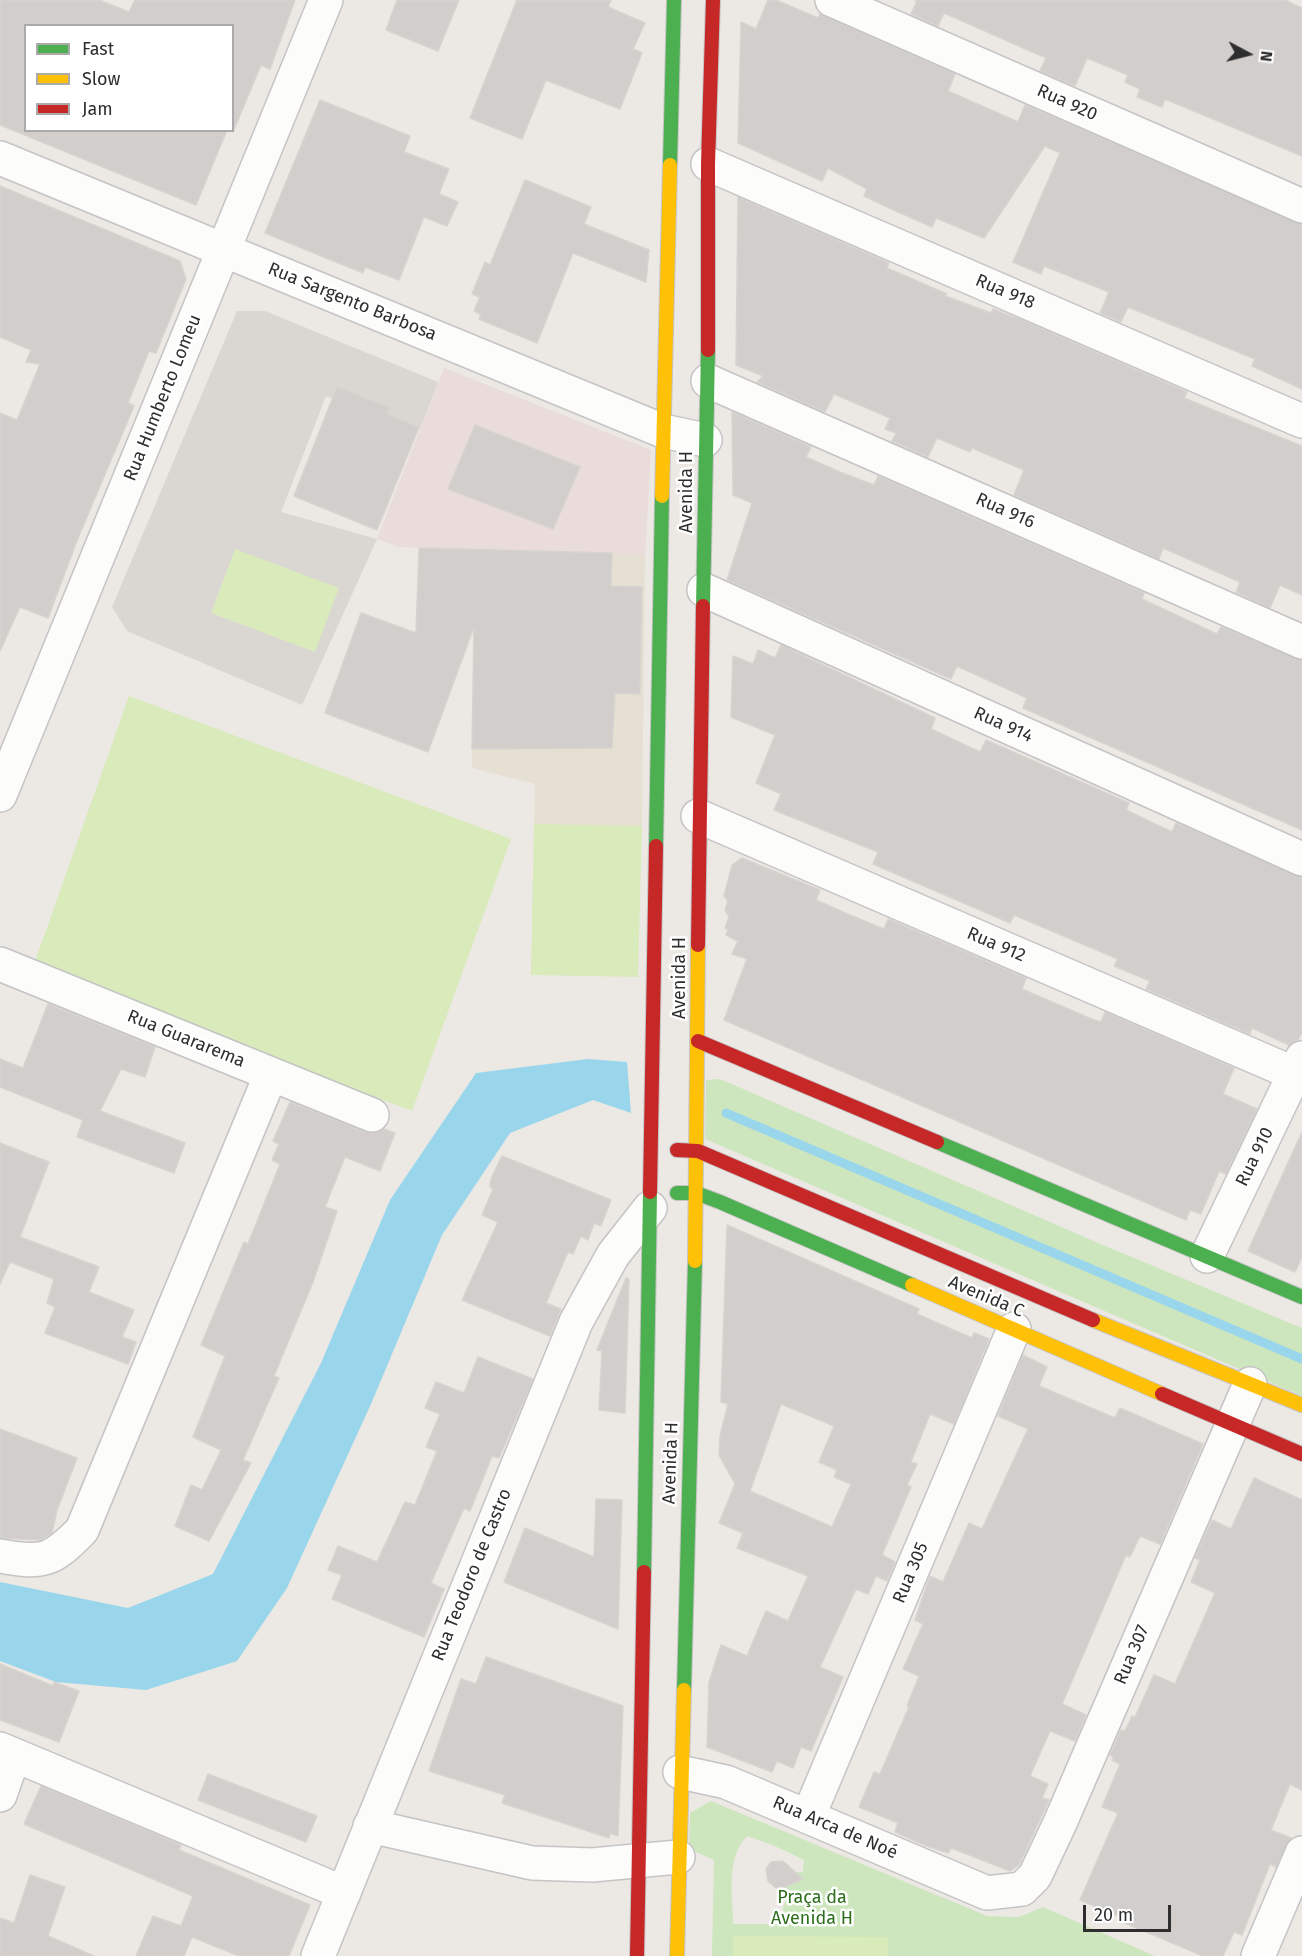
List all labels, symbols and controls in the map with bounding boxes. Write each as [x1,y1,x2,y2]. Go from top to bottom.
legend [24,24,234,132]
north arrow [1218,24,1278,84]
text: Fast [82,38,114,60]
text: N [1256,50,1276,63]
text: Slow [82,68,120,90]
street label: Rua 920 [1033,80,1101,126]
text: Jam [82,98,113,120]
street label: Rua Sargento Barbosa [264,258,440,346]
street label: Rua 918 [972,270,1038,314]
street label: Rua Humberto Lomeu [120,312,206,484]
street label: Avenida H [676,451,698,533]
street label: Rua 916 [972,488,1038,534]
street label: Rua 914 [970,702,1036,748]
street label: Rua 912 [963,923,1029,967]
street label: Avenida H [669,937,691,1019]
street label: Rua Guararema [124,1006,248,1072]
street label: Rua 910 [1232,1124,1278,1190]
street label: Avenida C [945,1271,1027,1323]
street label: Avenida H [659,1422,683,1504]
street label: Rua Teodoro de Castro [427,1486,517,1664]
street label: Rua 305 [889,1539,933,1607]
street label: Rua 307 [1110,1622,1154,1688]
street label: Rua Arca de Noé [769,1792,901,1864]
park label: Praça da Avenida H [771,1887,853,1930]
scale bar [1086,1893,1174,1931]
text: 20 m [1094,1904,1133,1926]

